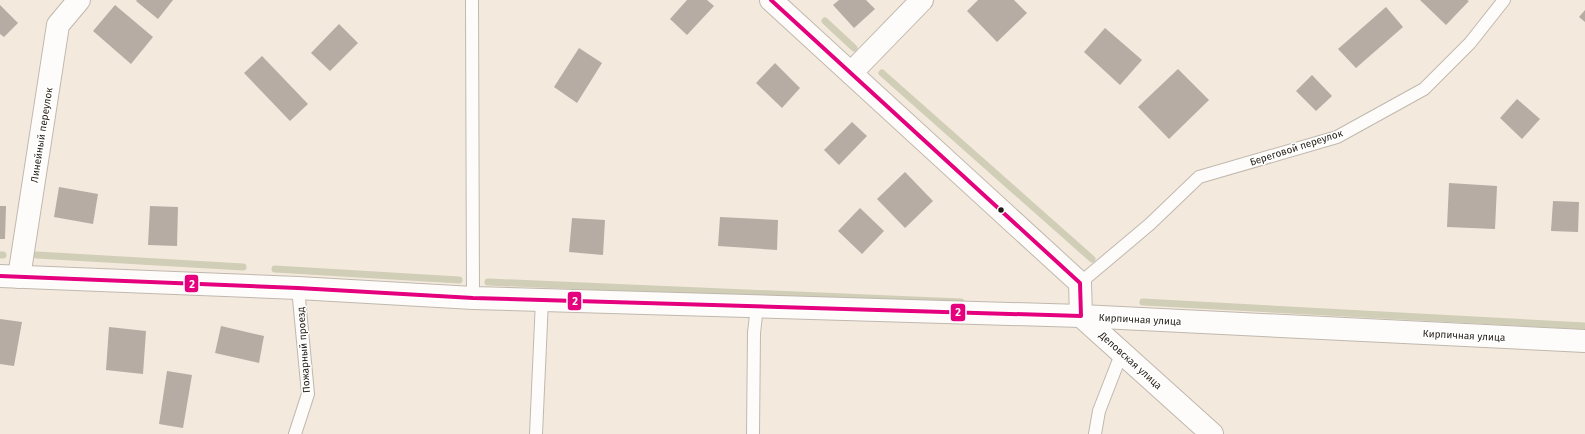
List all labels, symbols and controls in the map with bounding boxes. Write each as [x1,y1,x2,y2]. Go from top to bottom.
street label: Линейный переулок [29,86,56,184]
street label: Береговой переулок [1248,127,1345,169]
unlabelled marker [996,205,1006,215]
line badge: 2 [184,274,199,293]
text: 2 [189,278,195,291]
line badge: 2 [567,291,582,311]
text: 2 [572,295,578,308]
line badge: 2 [950,303,966,322]
street label: Пожарный проезд [295,306,313,393]
text: 2 [955,306,961,319]
street label: Кирпичная улица [1098,312,1182,328]
street label: Кирпичная улица [1422,328,1506,344]
street label: Деповская улица [1096,329,1164,392]

